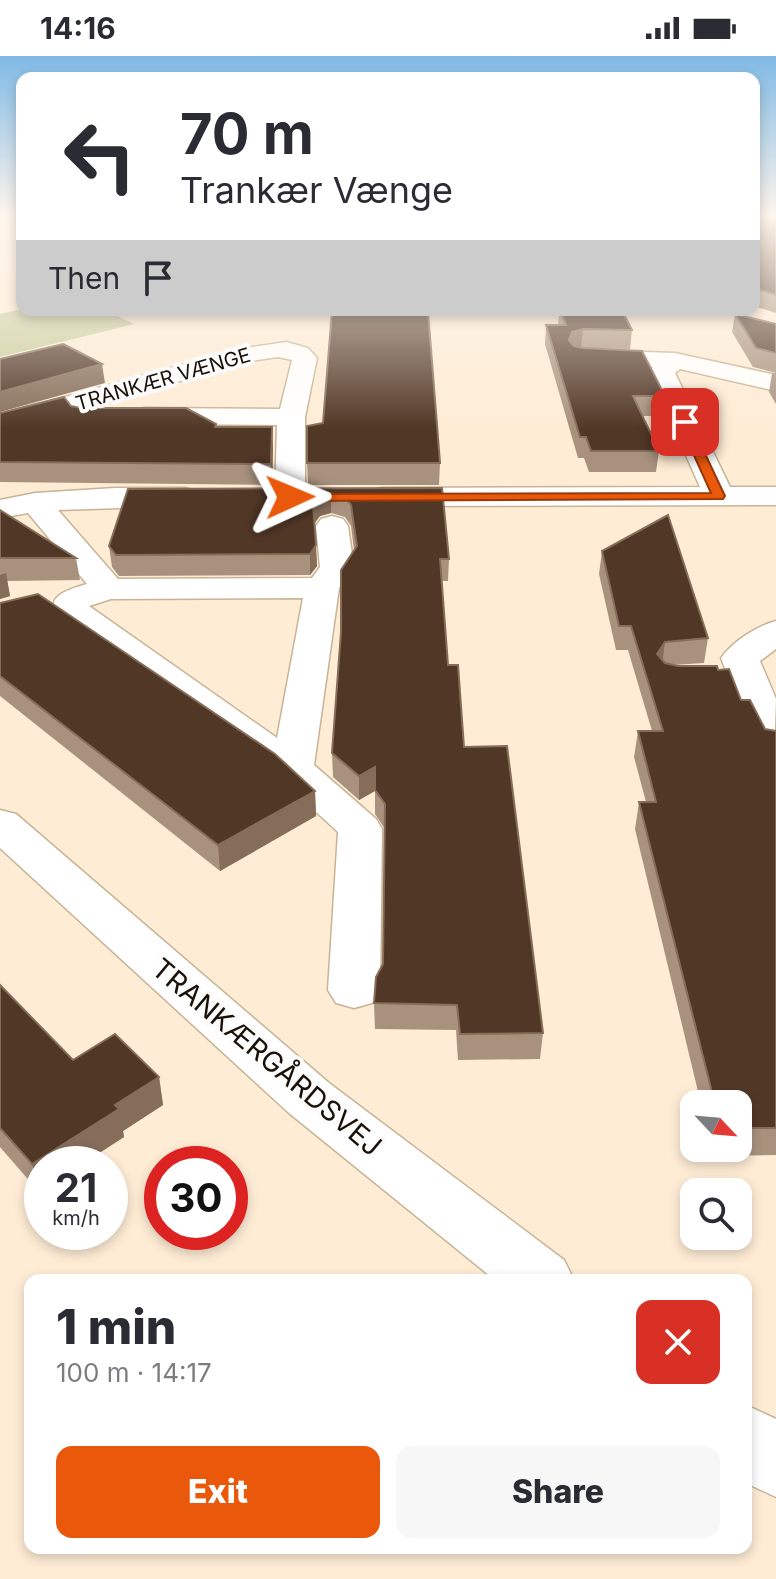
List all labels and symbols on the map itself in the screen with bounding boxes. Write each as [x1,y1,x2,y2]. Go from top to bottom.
street label: TRANKÆR VÆNGE [73,343,253,415]
pin [651,388,719,456]
position arrow [248,455,332,539]
street label: TRANKÆRGÅRDSVEJ [145,950,390,1163]
north arrow [680,1090,752,1162]
speed limit sign: 30 [144,1146,248,1250]

